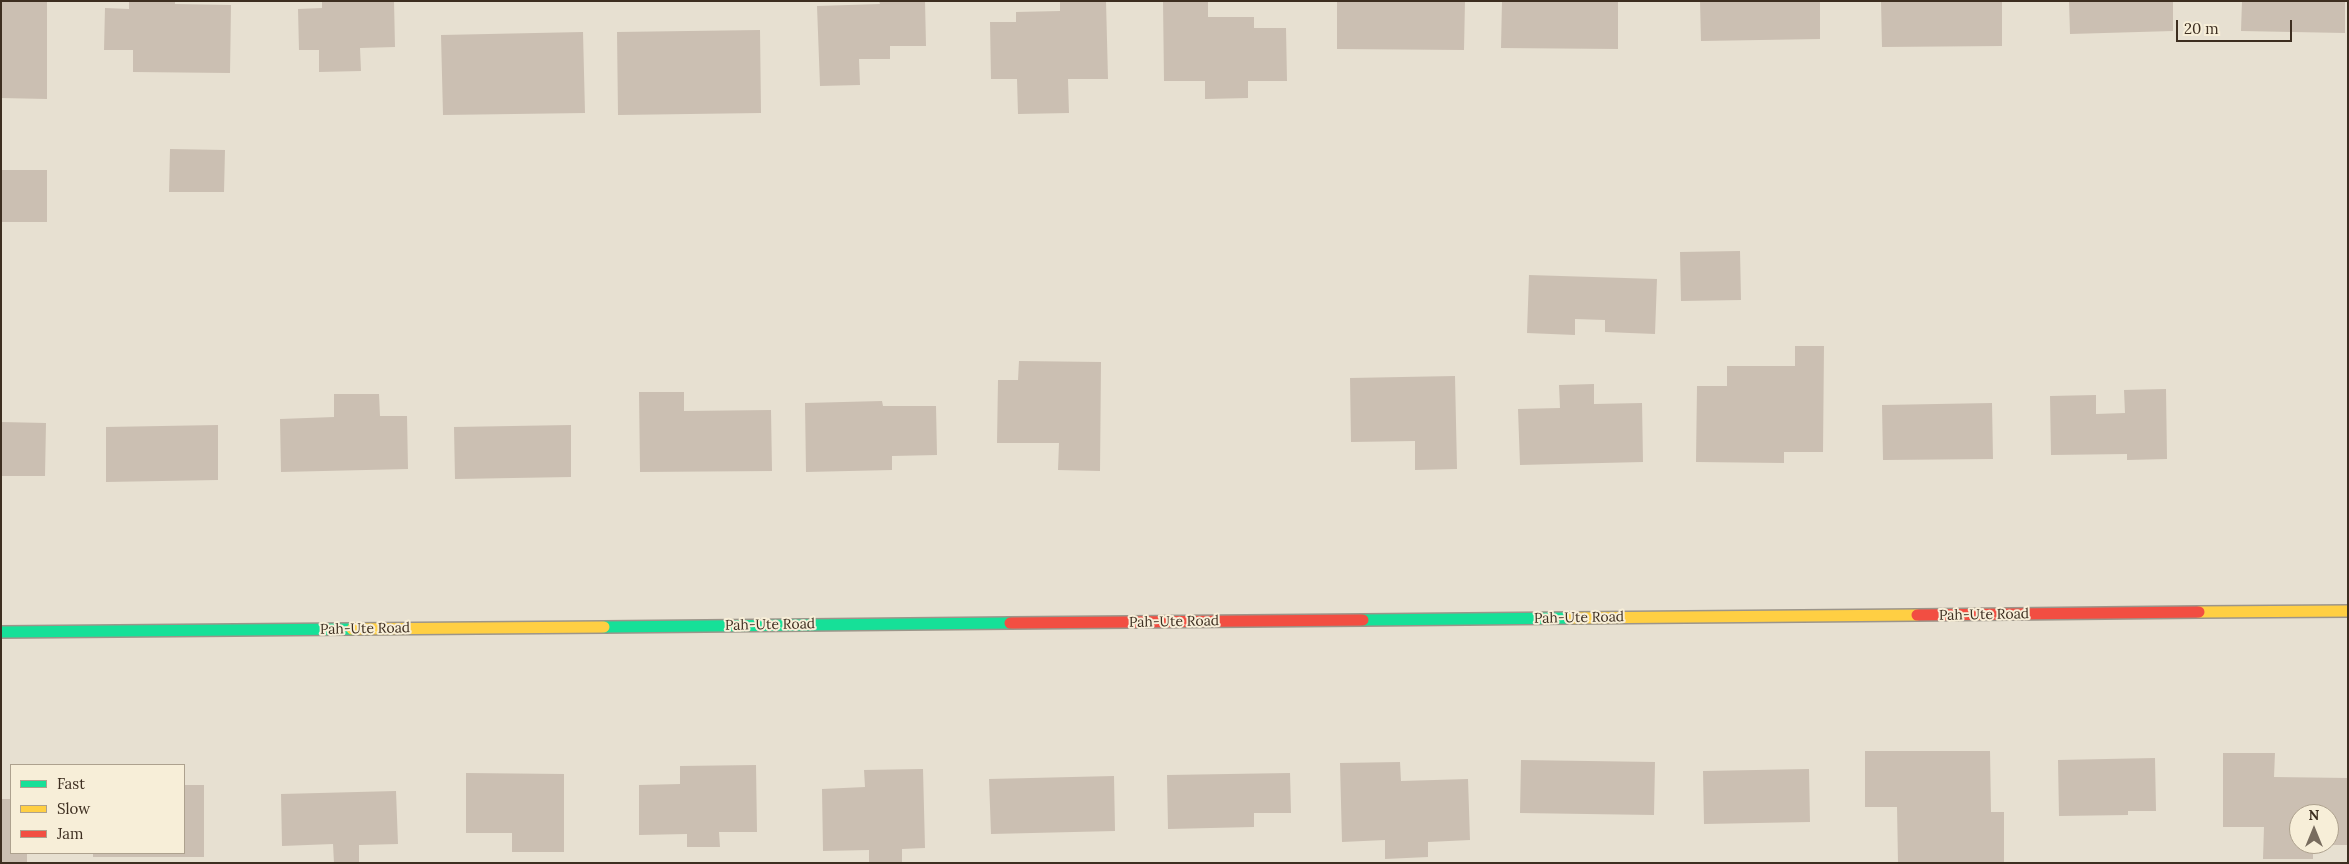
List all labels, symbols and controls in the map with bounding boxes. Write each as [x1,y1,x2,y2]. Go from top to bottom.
scale bar [2179,10,2295,42]
text: 20 m [2184,19,2219,38]
street label: Pah-Ute Road [1939,606,2029,624]
street label: Pah-Ute Road [1534,609,1624,627]
street label: Pah-Ute Road [1129,613,1219,631]
street label: Pah-Ute Road [725,616,815,634]
street label: Pah-Ute Road [320,620,410,638]
legend [10,764,185,854]
text: Fast [57,774,85,793]
text: Slow [57,799,90,818]
north arrow [2289,804,2339,854]
text: N [2309,806,2319,824]
text: Jam [57,824,84,843]

